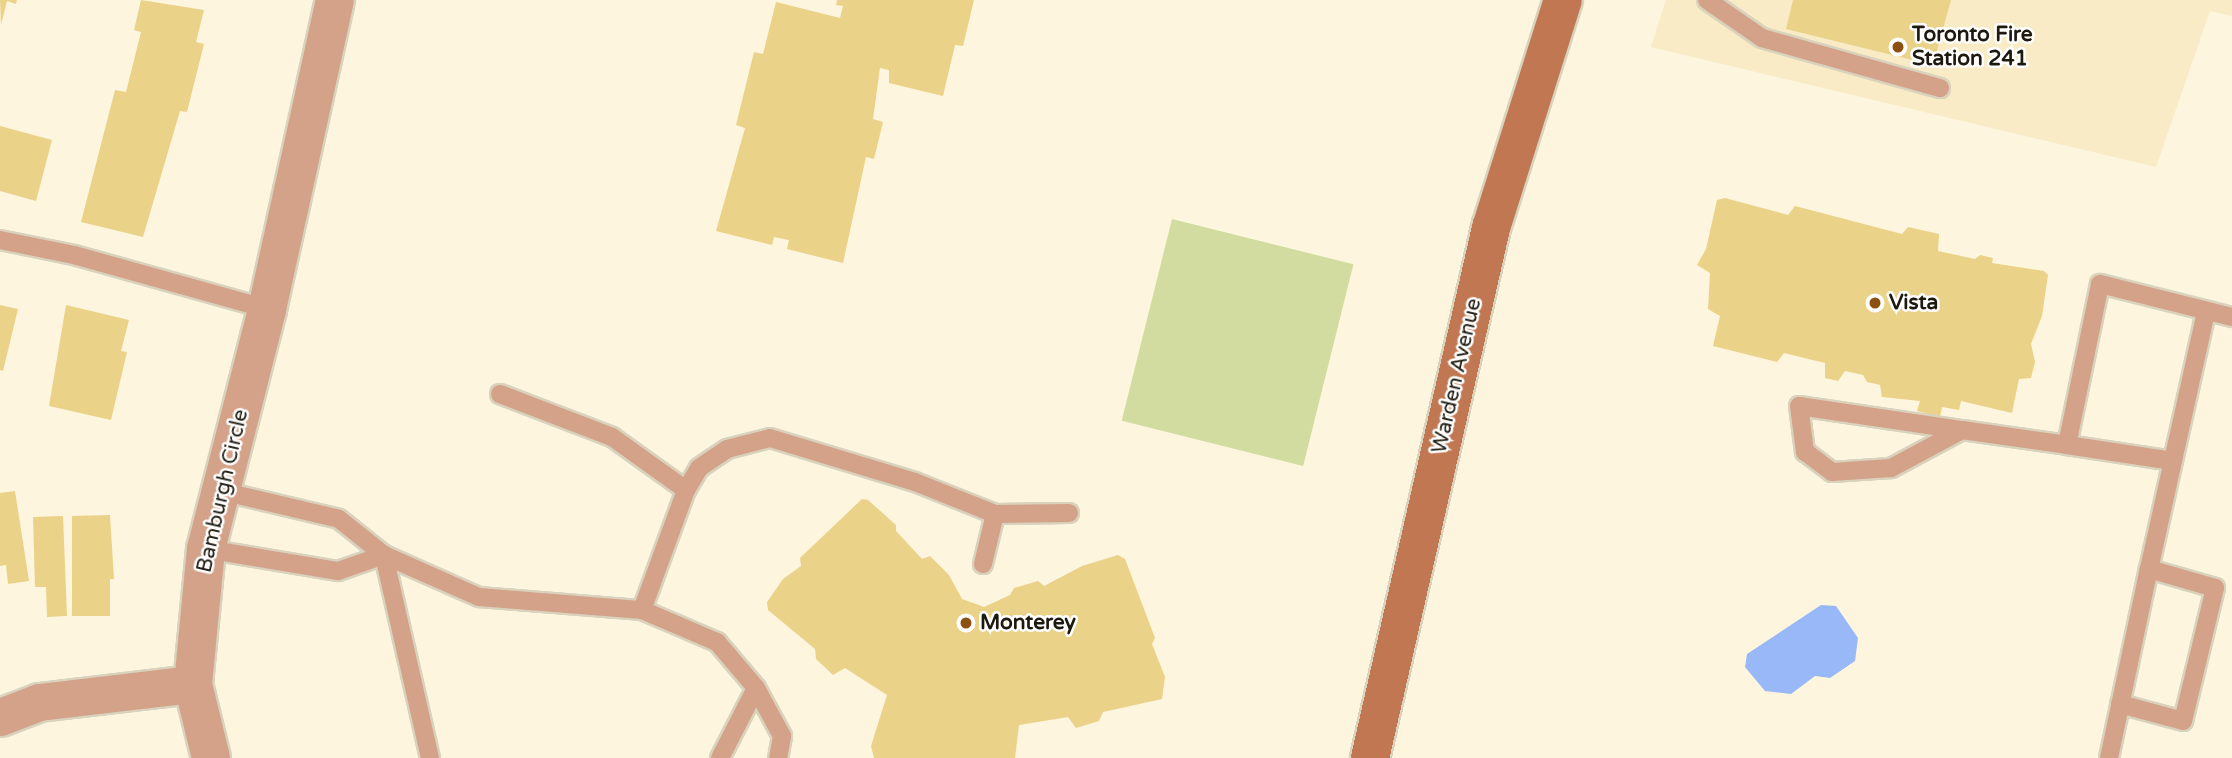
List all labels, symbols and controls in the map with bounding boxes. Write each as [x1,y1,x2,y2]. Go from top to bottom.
place label: Toronto Fire Station 241 [1912,22,2033,72]
marker: Toronto Fire Station 241 [1890,39,1906,55]
place label: Vista [1889,290,1938,316]
marker: Vista [1867,295,1883,311]
street label: Warden Avenue [1427,296,1487,456]
street label: Bamburgh Circle [192,407,254,575]
place label: Monterey [980,610,1076,636]
marker: Monterey [958,615,974,631]

